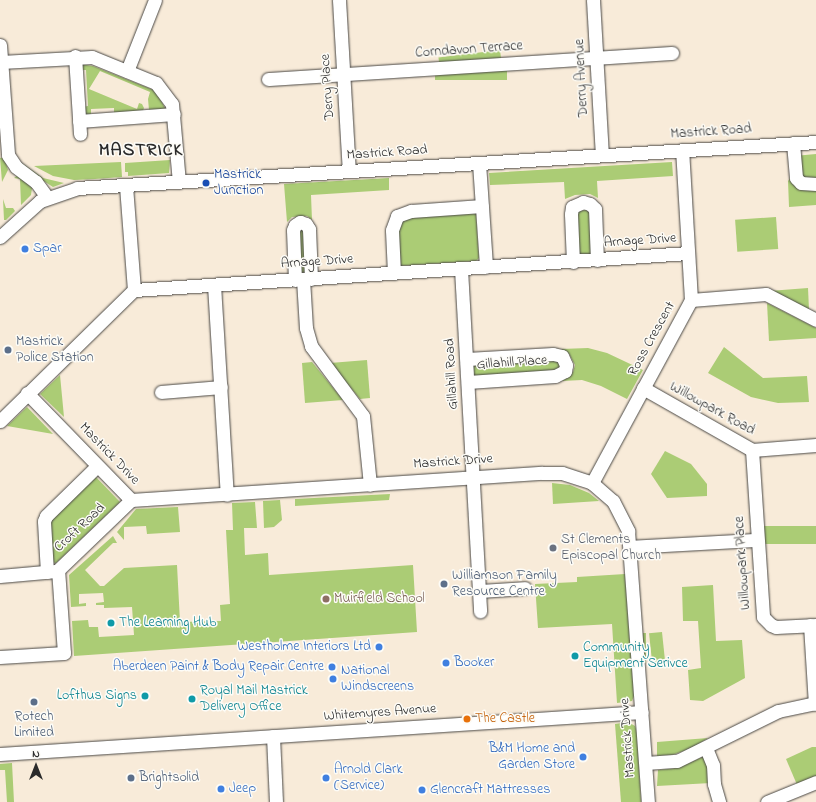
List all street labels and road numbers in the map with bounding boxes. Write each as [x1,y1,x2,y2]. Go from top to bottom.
street label: Corndavon Terrace [415,38,523,62]
street label: Derry Avenue [572,38,592,118]
street label: Derry Place [317,53,339,121]
street label: Mastrick Road [670,121,752,143]
street label: Mastrick Road [346,142,428,164]
street label: Arnage Drive [603,230,677,252]
street label: Arnage Drive [280,251,354,273]
street label: Ross Crescent [625,299,679,379]
street label: Gillahill Road [442,338,462,410]
street label: Gillahill Place [476,352,548,374]
street label: Willowpark Road [666,379,758,439]
street label: Mastrick Drive [75,419,143,489]
street label: Mastrick Drive [413,451,493,473]
street label: Croft Road [51,500,109,556]
street label: Willowpark Place [731,516,755,610]
street label: Mastrick Drive [617,698,639,778]
street label: Whitemyres Avenue [323,701,437,725]

